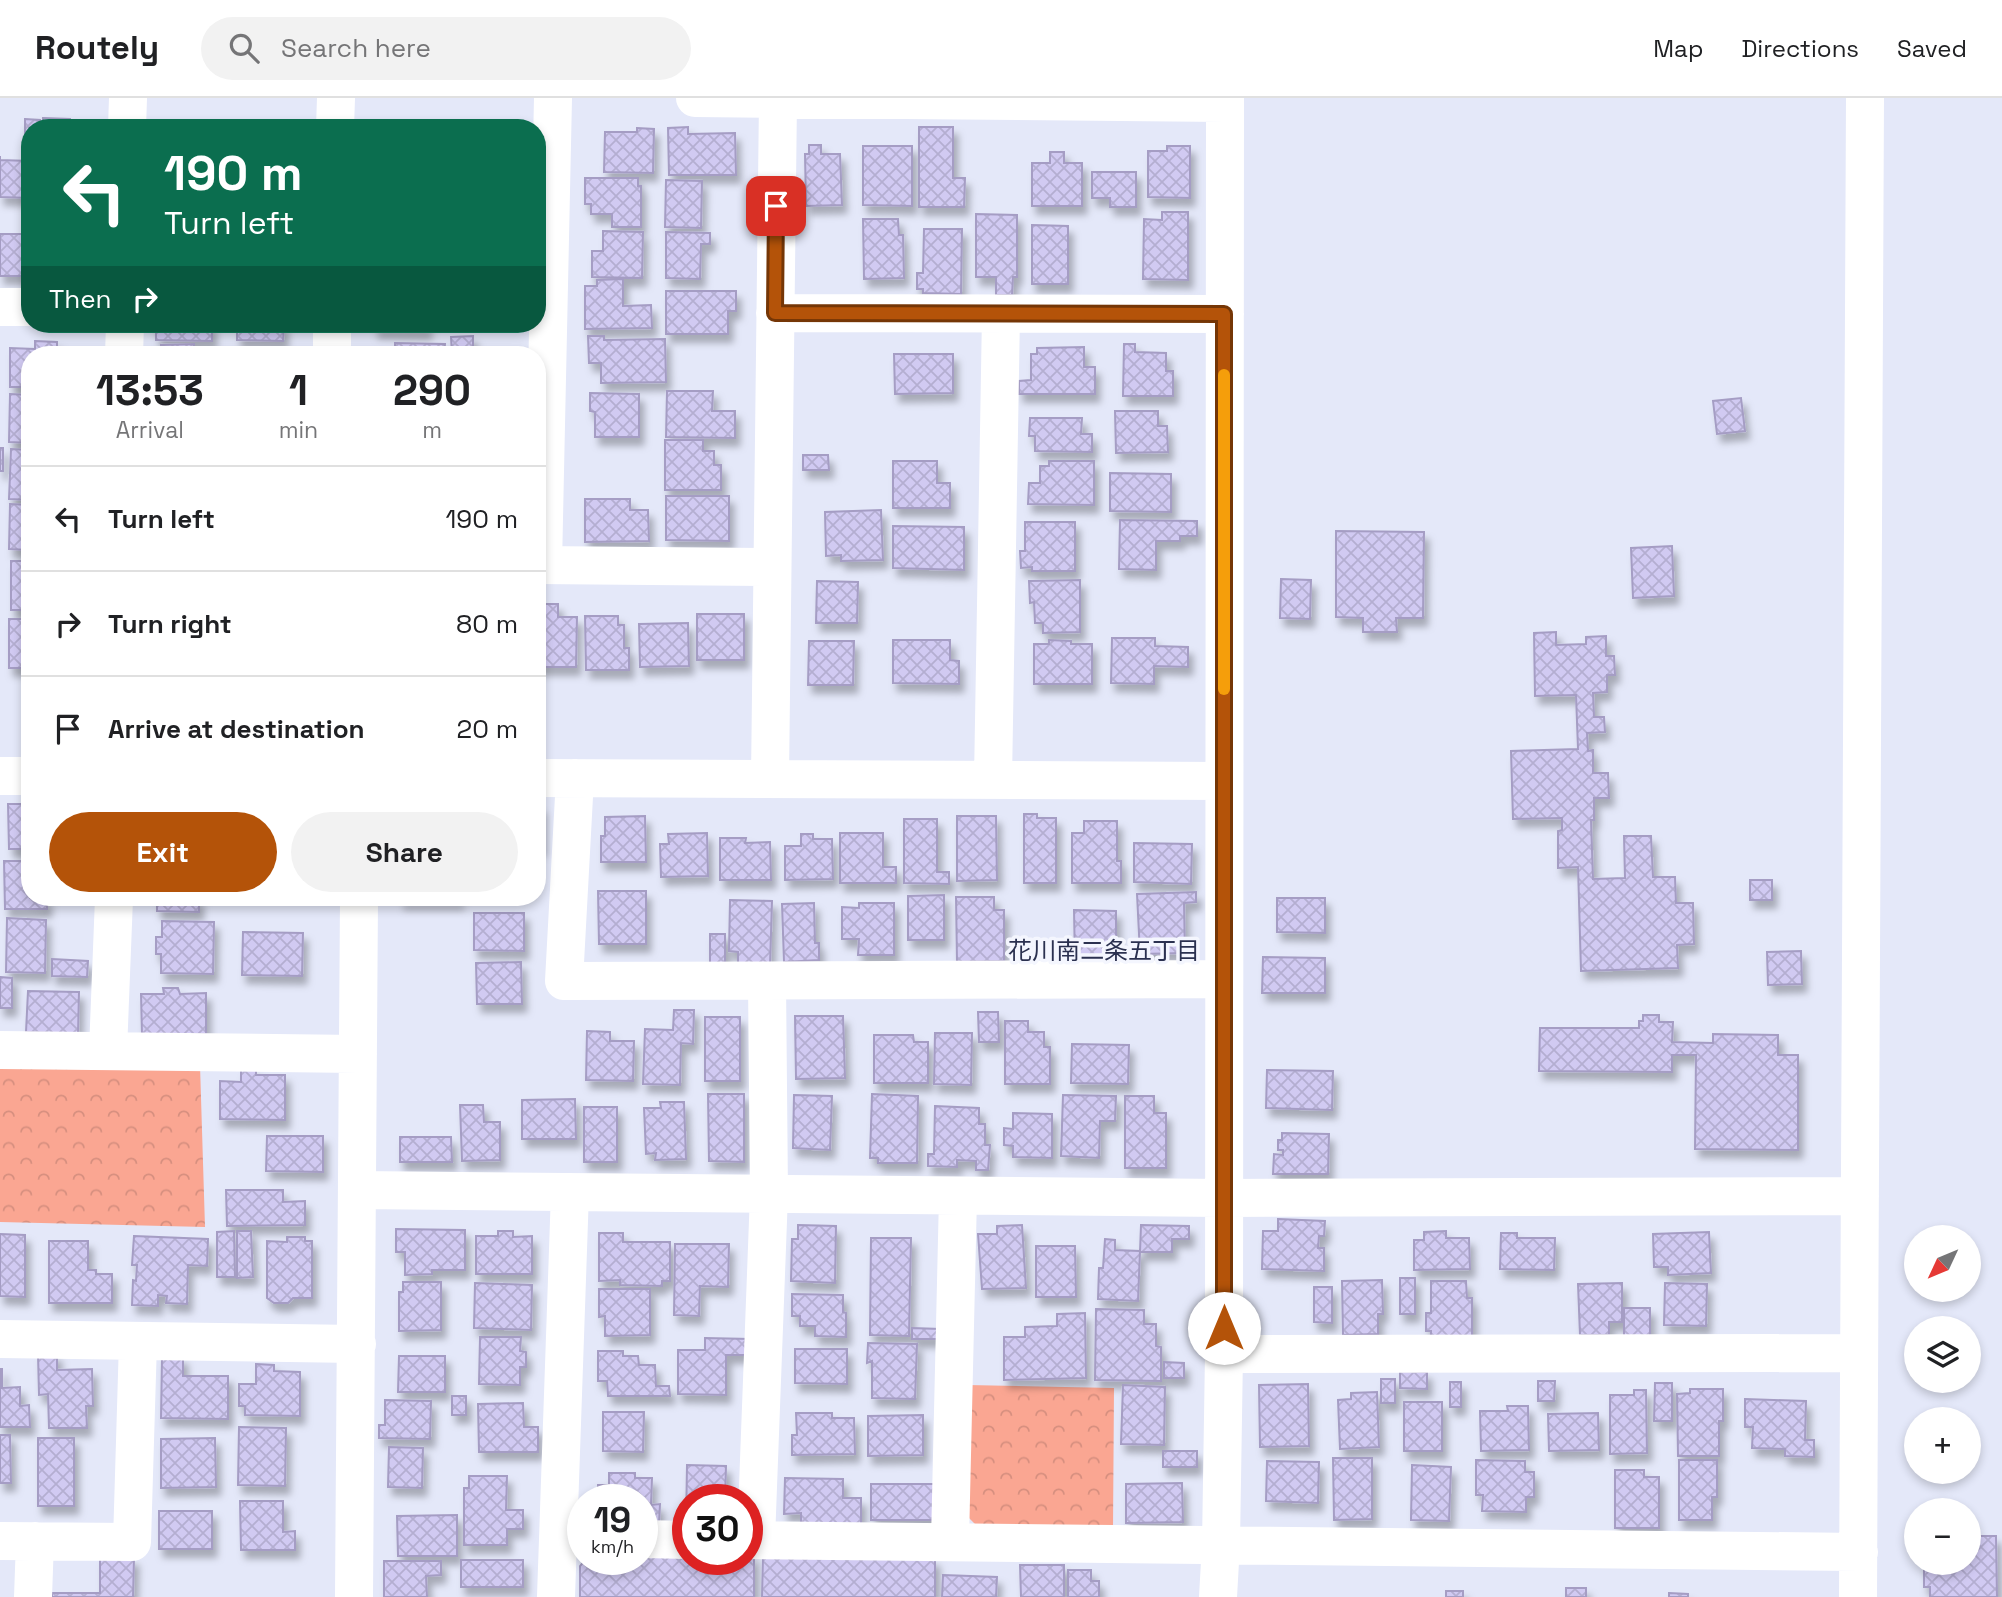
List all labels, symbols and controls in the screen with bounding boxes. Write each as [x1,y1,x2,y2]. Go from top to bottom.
search box [201,17,691,80]
text: Routely [35,27,159,69]
icon: search [225,29,263,67]
text: Search here [281,31,431,65]
text: Map [1653,33,1703,64]
text: Directions [1741,33,1859,64]
text: Saved [1897,33,1967,64]
text: 190 m [164,142,302,204]
icon: left [49,147,140,238]
pin [746,176,806,236]
icon: arrive [757,187,795,225]
text: Turn left [164,203,294,243]
icon: right [126,280,164,318]
text: Then [49,282,112,316]
text: 13:53 [96,364,204,417]
text: 1 [289,364,308,417]
text: 290 [393,364,471,417]
text: Arrival [116,415,184,445]
text: min [279,415,318,445]
text: m [422,415,442,445]
icon: left [49,500,87,538]
text: Turn left [108,502,215,536]
text: 190 m [446,502,518,536]
icon: right [49,605,87,643]
text: Turn right [108,607,232,641]
text: 80 m [456,607,518,641]
icon: arrive [49,710,87,748]
text: Arrive at destination [108,712,365,746]
text: 20 m [457,712,518,746]
button: Exit [49,812,277,892]
button: Share [291,812,518,892]
district label: 花川南二条五丁目 [1008,935,1200,966]
north arrow [1904,1225,1981,1302]
map controls [1904,1225,1981,1575]
position arrow [1187,1291,1261,1365]
button: layers [1904,1316,1981,1393]
button: + [1904,1407,1981,1484]
speed limit sign: 30 [672,1484,763,1575]
text: 19 [594,1498,631,1542]
button: − [1904,1498,1981,1575]
text: km/h [591,1535,634,1558]

